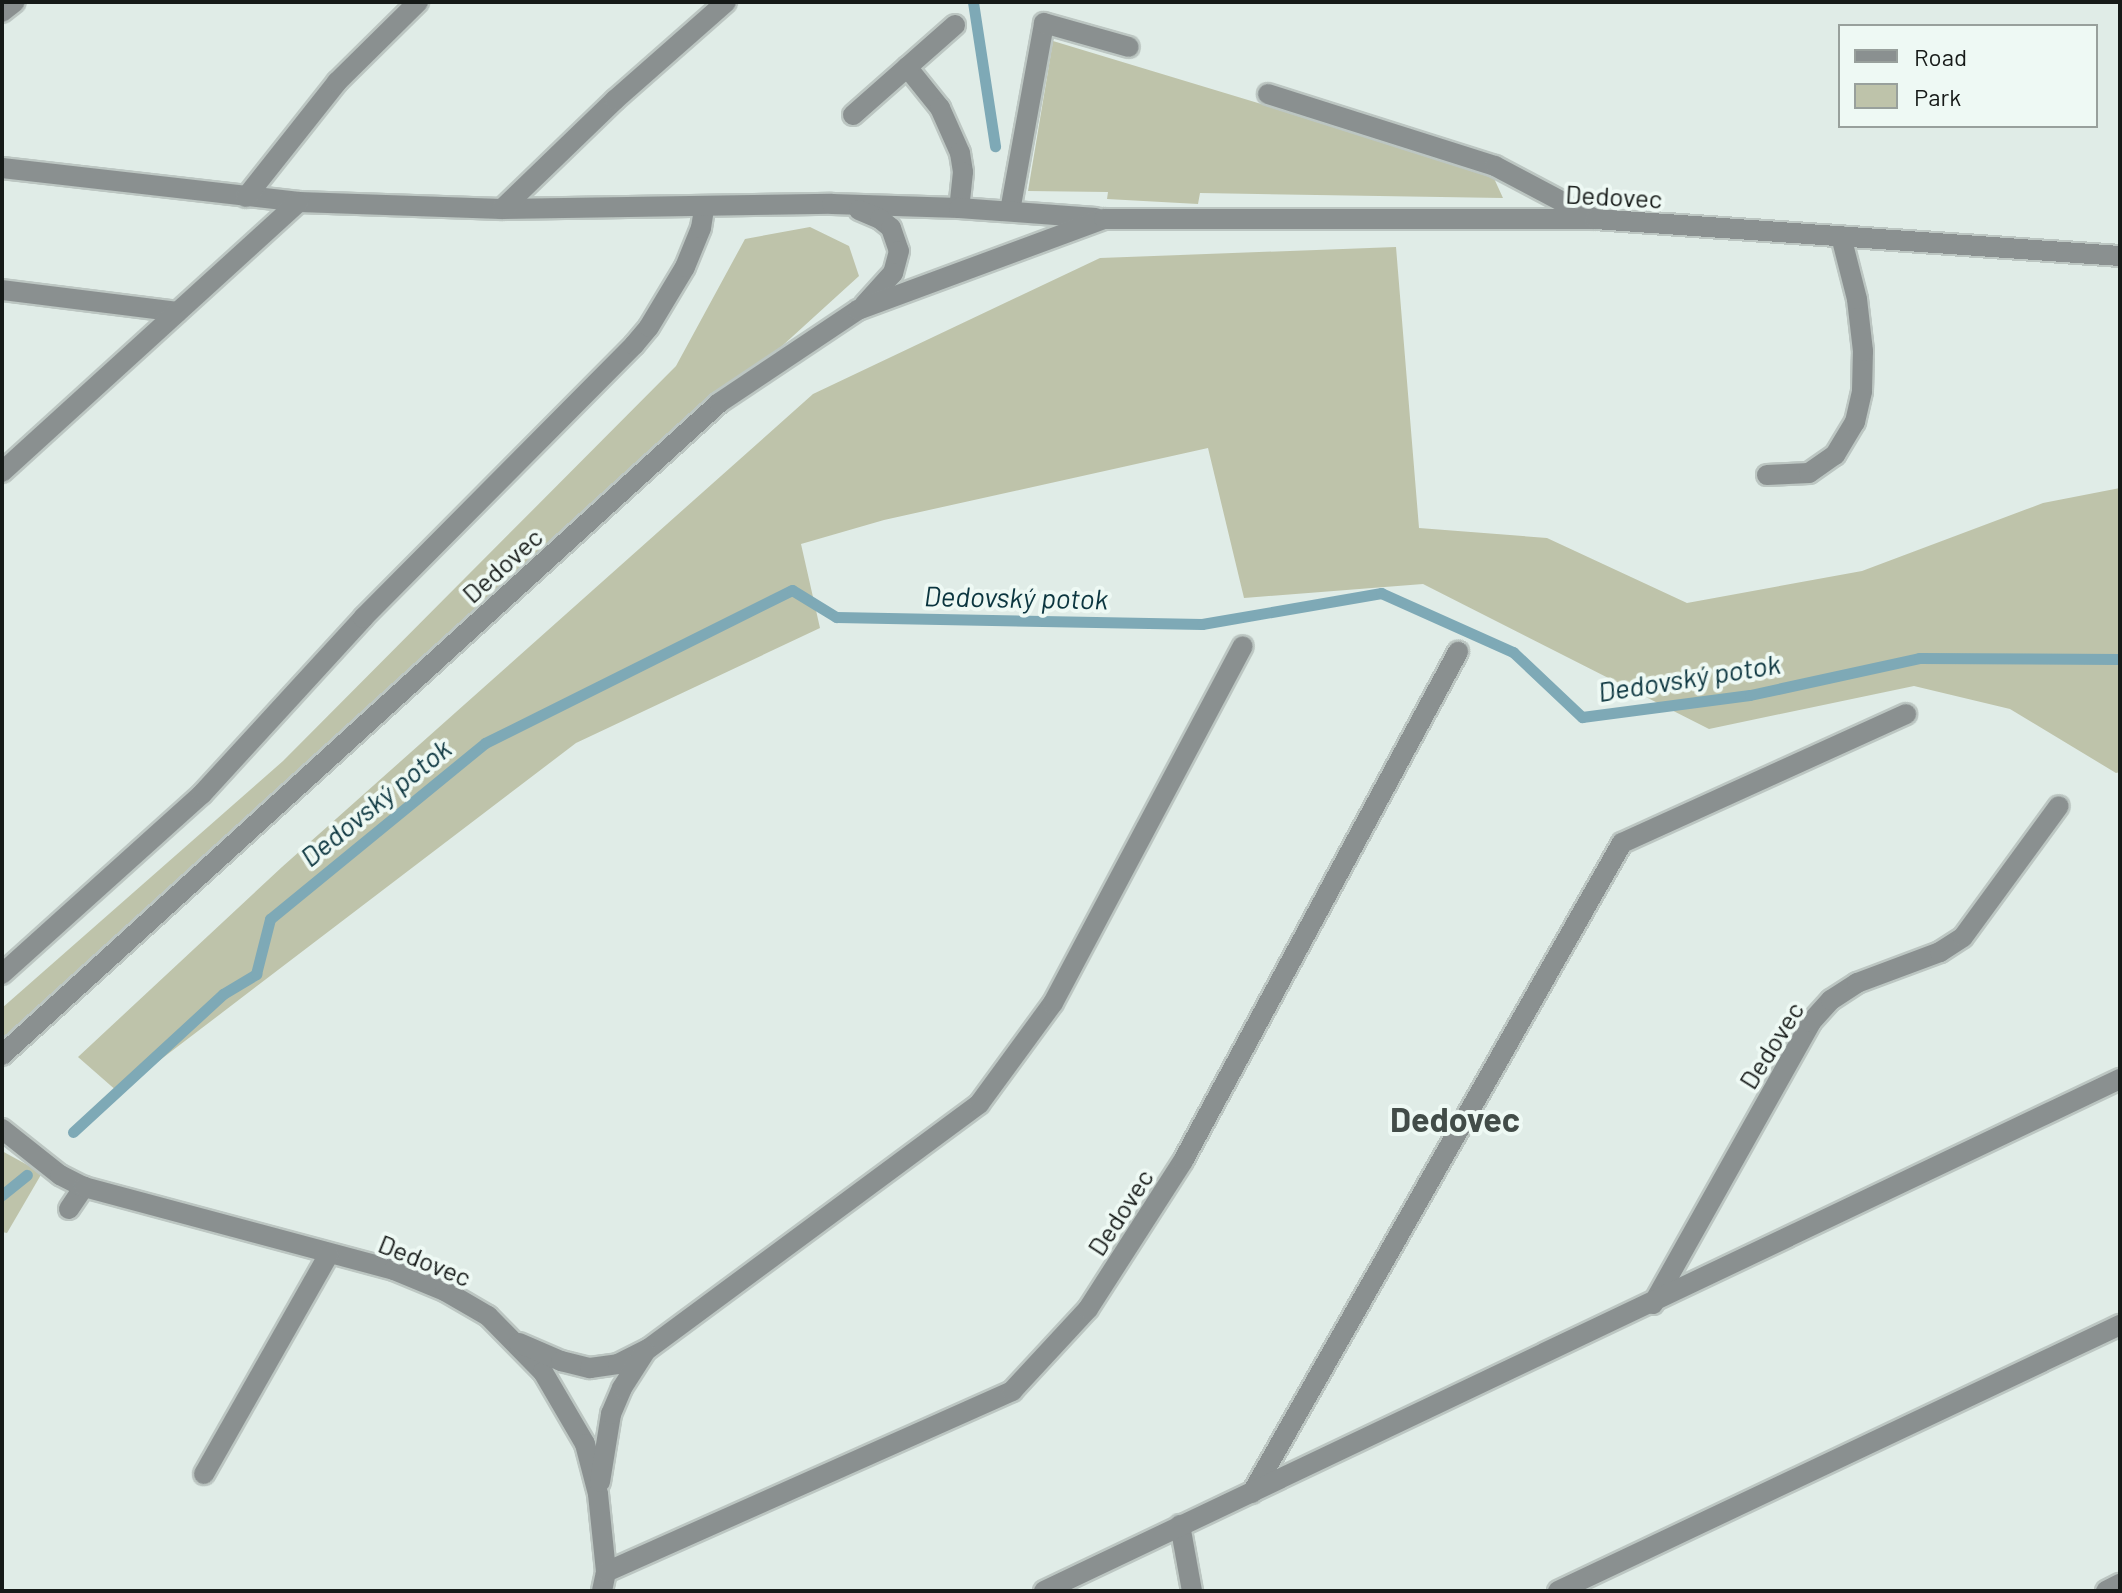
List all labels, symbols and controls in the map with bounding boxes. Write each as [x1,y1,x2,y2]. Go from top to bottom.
legend [1838,24,2098,128]
text: Road [1914,42,1967,71]
text: Park [1914,82,1961,111]
street label: Dedovec [1565,178,1663,214]
street label: Dedovec [455,521,549,609]
water label: Dedovský potok [924,579,1108,615]
water label: Dedovský potok [1595,646,1783,708]
water label: Dedovský potok [293,731,457,873]
street label: Dedovec [1732,996,1810,1094]
district label: Dedovec [1390,1099,1520,1139]
street label: Dedovec [1080,1163,1160,1261]
street label: Dedovec [374,1227,476,1293]

